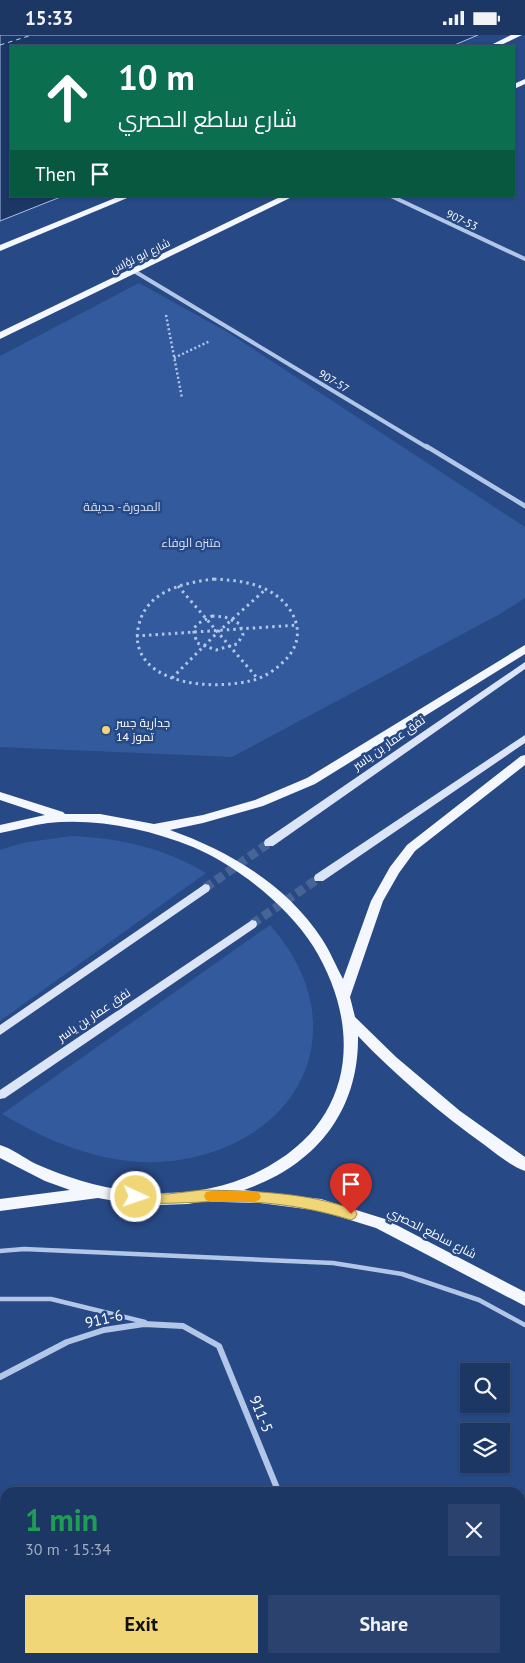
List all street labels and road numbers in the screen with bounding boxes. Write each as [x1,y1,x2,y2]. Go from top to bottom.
street label: 907-53 [444,207,480,233]
street label: شارع ابو نؤاس [108,235,173,277]
street label: 907-57 [316,366,352,396]
street label: نفق عمار بن ياسر [349,712,428,774]
street label: نفق عمار بن ياسر [54,985,133,1045]
street label: شارع ساطع الحصري [384,1204,479,1264]
street label: 911-6 [83,1305,125,1332]
street label: 911-5 [246,1393,277,1435]

